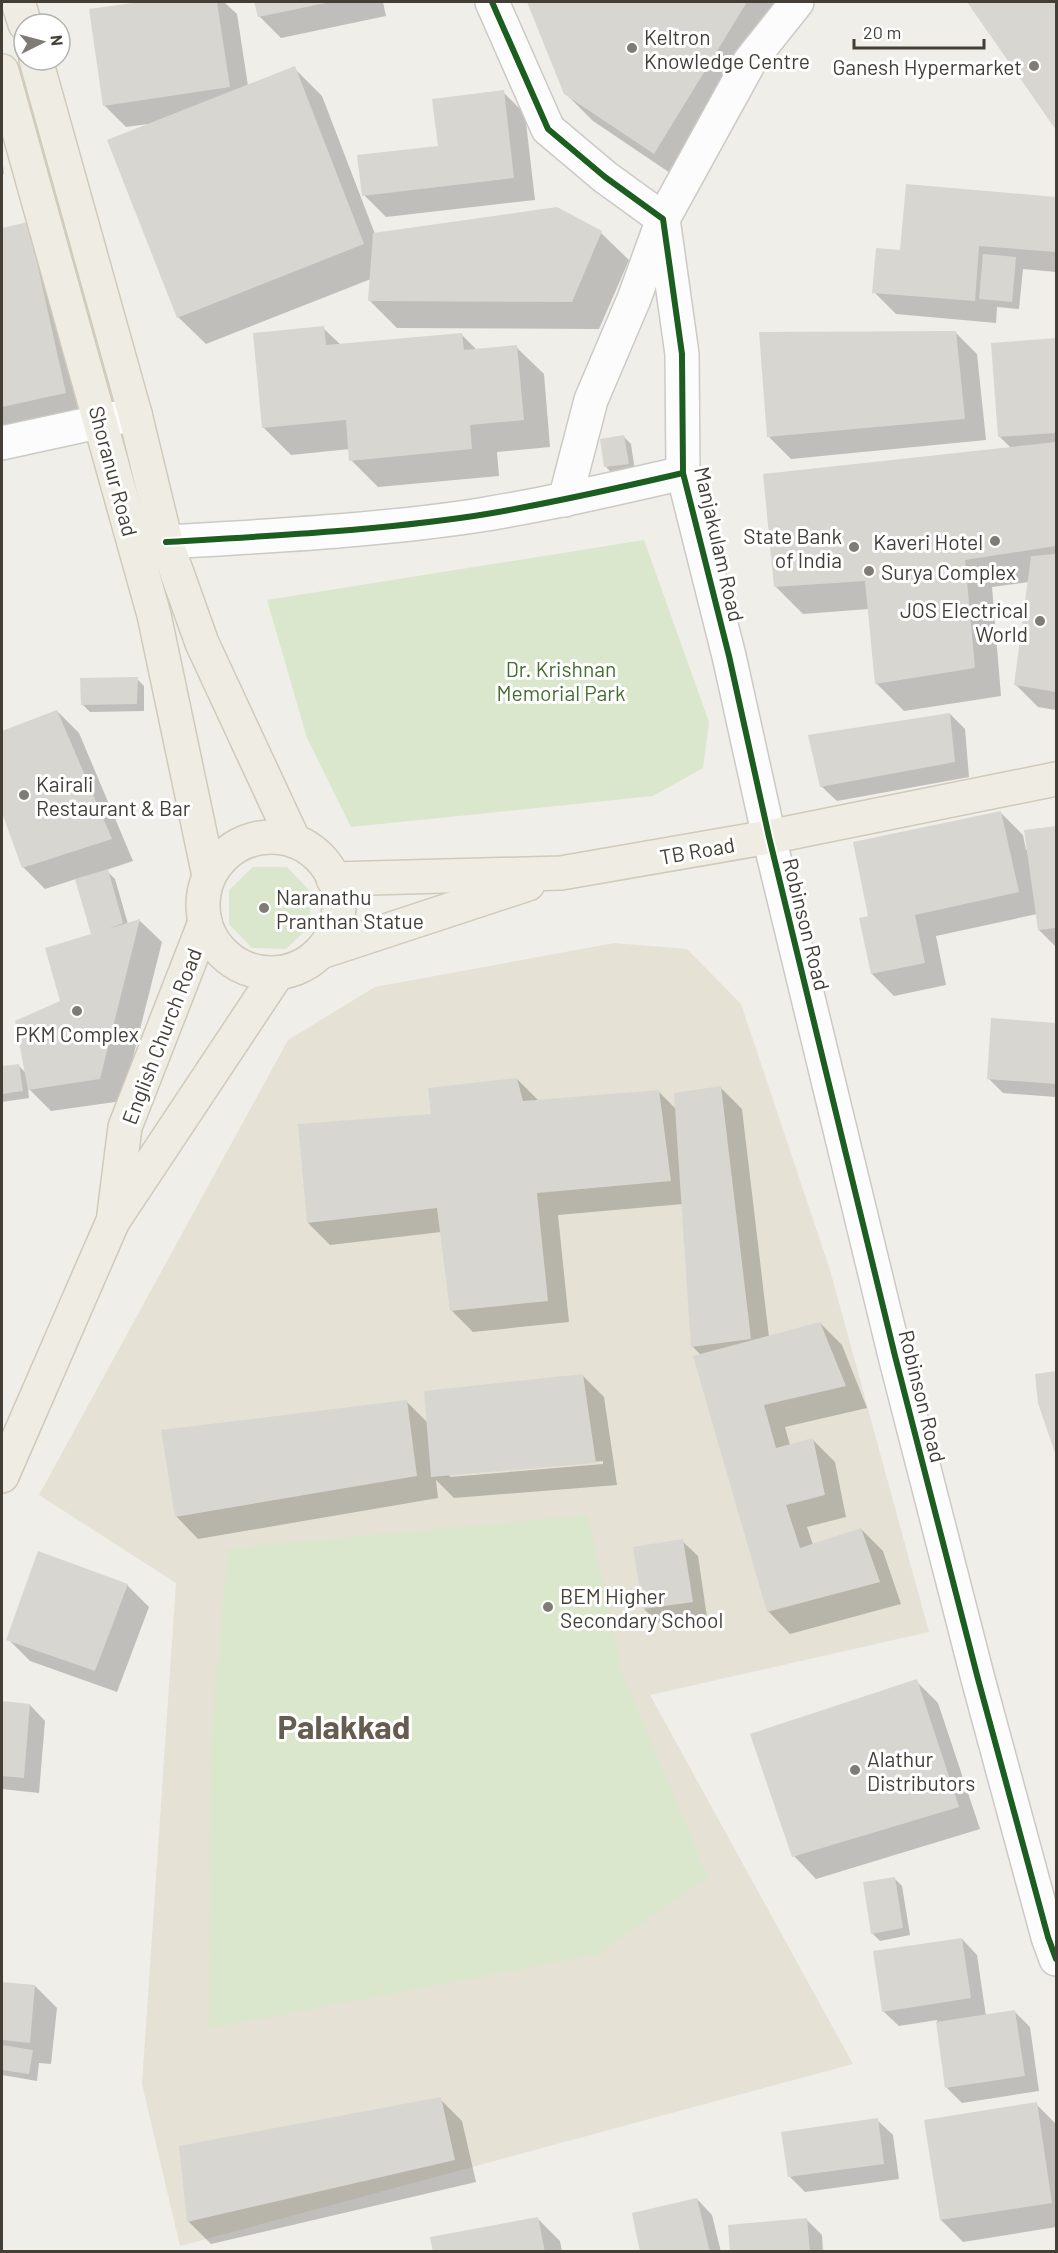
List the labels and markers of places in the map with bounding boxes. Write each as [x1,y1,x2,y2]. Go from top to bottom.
place label: Keltron Knowledge Centre [644,24,810,73]
marker: Keltron Knowledge Centre [625,41,639,55]
place label: Ganesh Hypermarket [832,54,1022,79]
marker: Ganesh Hypermarket [1027,59,1041,73]
place label: State Bank of India [743,523,842,572]
place label: Kaveri Hotel [873,529,983,554]
marker: Kaveri Hotel [988,534,1002,548]
marker: State Bank of India [847,540,861,554]
place label: Surya Complex [881,559,1016,584]
marker: Surya Complex [862,564,876,578]
place label: JOS Electrical World [900,597,1028,646]
marker: JOS Electrical World [1033,614,1047,628]
place label: Kairali Restaurant & Bar [36,771,191,820]
marker: Kairali Restaurant & Bar [17,788,31,802]
place label: Naranathu Pranthan Statue [276,884,424,933]
marker: Naranathu Pranthan Statue [257,901,271,915]
marker: PKM Complex [70,1004,84,1018]
place label: PKM Complex [15,1021,139,1046]
place label: BEM Higher Secondary School [560,1583,723,1632]
marker: BEM Higher Secondary School [541,1600,555,1614]
place label: Alathur Distributors [867,1746,975,1795]
marker: Alathur Distributors [848,1763,862,1777]

